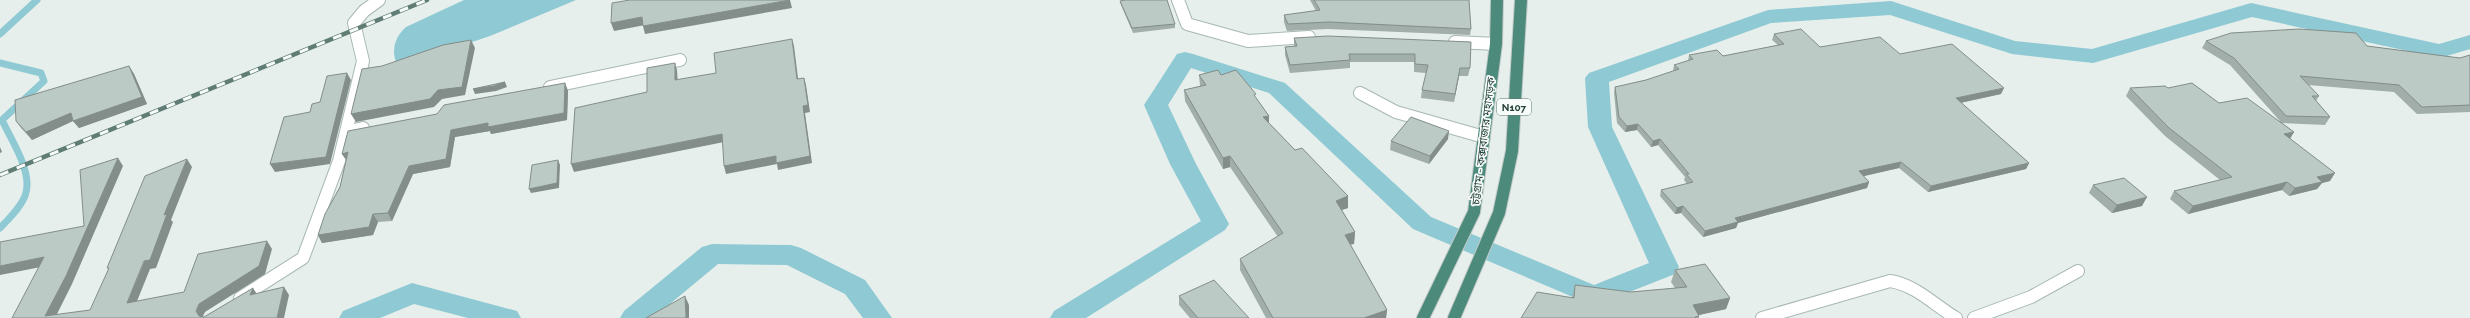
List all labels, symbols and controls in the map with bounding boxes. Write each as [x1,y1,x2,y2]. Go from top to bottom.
street label: চট্টগ্রাম - কক্সবাজার মহাসড়ক [1469,76,1498,207]
road number: N107 [1497,99,1531,115]

